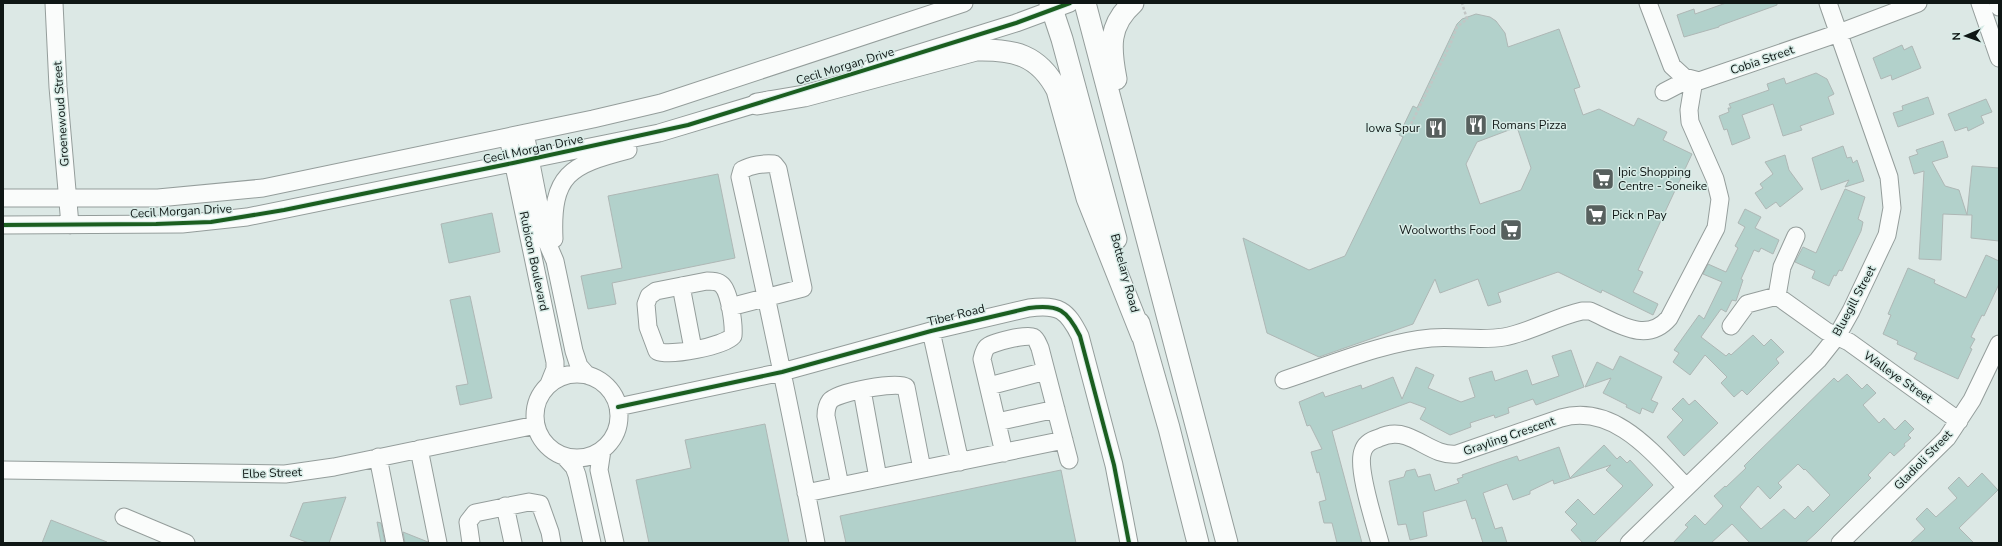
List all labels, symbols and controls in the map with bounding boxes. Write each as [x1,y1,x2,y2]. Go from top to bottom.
north arrow [1946,16,1986,56]
text: N [1949,32,1964,41]
street label: Cobia Street [1728,41,1797,78]
street label: Cecil Morgan Drive [794,43,896,89]
street label: Groenewoud Street [49,60,73,167]
restaurant icon: Romans Pizza [1463,112,1489,138]
restaurant icon: Iowa Spur [1423,115,1449,141]
place label: Romans Pizza [1492,117,1567,133]
place label: Iowa Spur [1366,120,1421,136]
street label: Cecil Morgan Drive [481,131,585,167]
place label: Ipic Shopping Centre - Soneike [1618,164,1707,194]
supermarket icon: Ipic Shopping Centre - Soneike [1590,166,1616,192]
street label: Cecil Morgan Drive [130,200,232,222]
supermarket icon: Pick n Pay [1583,202,1609,228]
place label: Pick n Pay [1612,207,1668,223]
street label: Rubicon Boulevard [516,210,552,312]
supermarket icon: Woolworths Food [1498,217,1524,243]
place label: Woolworths Food [1399,222,1496,238]
street label: Bottelary Road [1107,232,1143,314]
street label: Bluegill Street [1829,262,1880,339]
street label: Tiber Road [926,300,986,330]
street label: Walleye Street [1860,347,1936,407]
street label: Grayling Crescent [1461,413,1558,459]
street label: Gladioli Street [1890,426,1956,493]
street label: Elbe Street [242,464,303,482]

